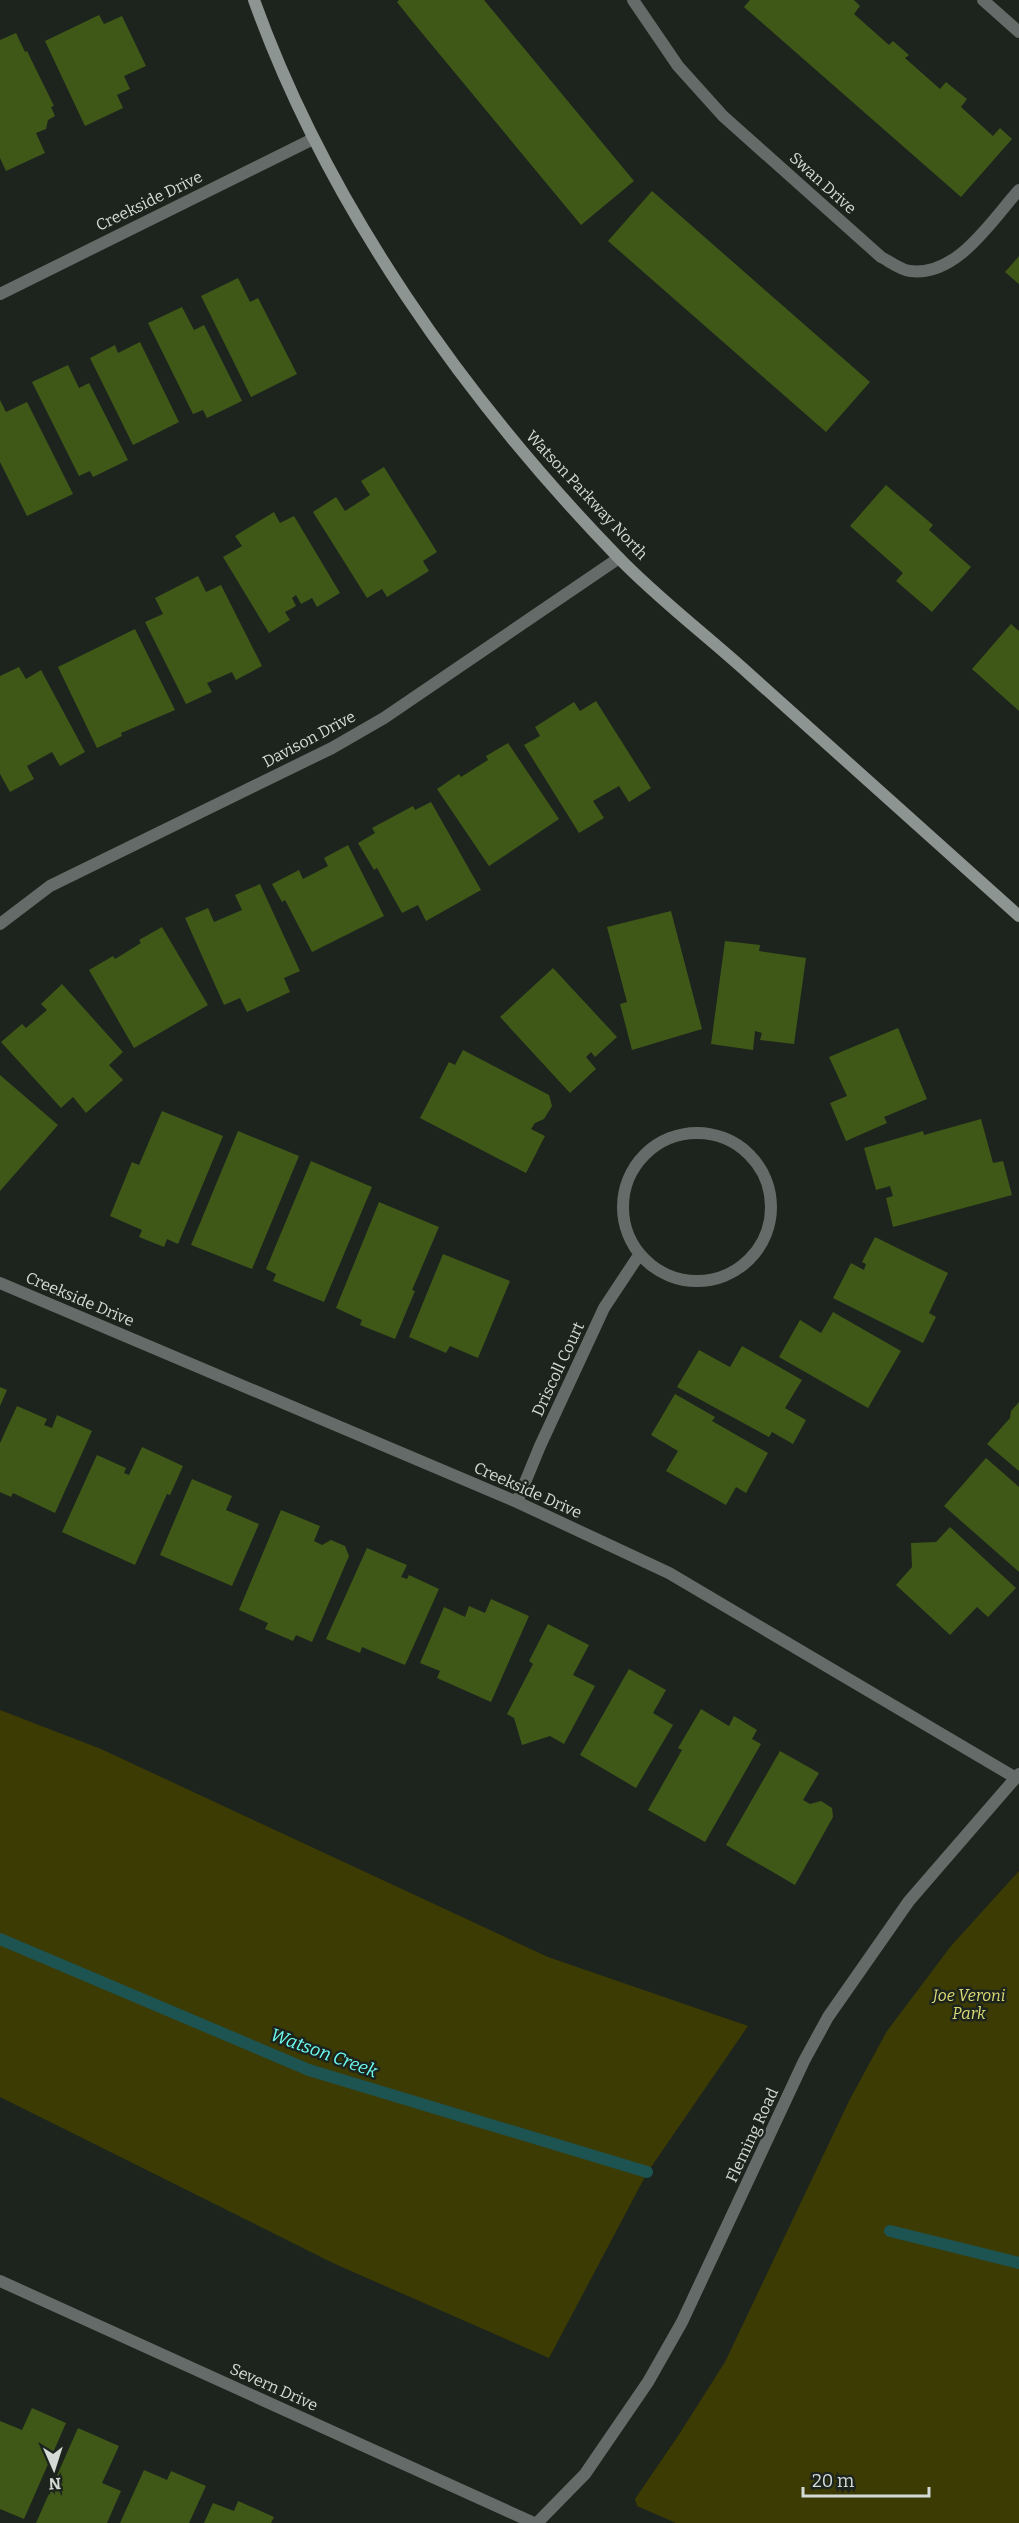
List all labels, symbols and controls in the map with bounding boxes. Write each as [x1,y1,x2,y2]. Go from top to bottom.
street label: Swan Drive [786,148,860,218]
street label: Creekside Drive [93,167,205,235]
street label: Watson Parkway North [522,426,652,564]
street label: Davison Drive [259,707,359,771]
street label: Creekside Drive [23,1268,137,1330]
street label: Driscoll Court [528,1319,588,1419]
street label: Creekside Drive [471,1458,585,1522]
park label: Joe Veroni Park [931,1986,1006,2023]
water label: Watson Creek [268,2024,381,2083]
street label: Fleming Road [722,2084,782,2185]
street label: Severn Drive [227,2359,321,2415]
north arrow [24,2439,84,2499]
scale bar [803,2460,929,2498]
text: 20 m [812,2470,854,2492]
text: N [48,2474,61,2493]

